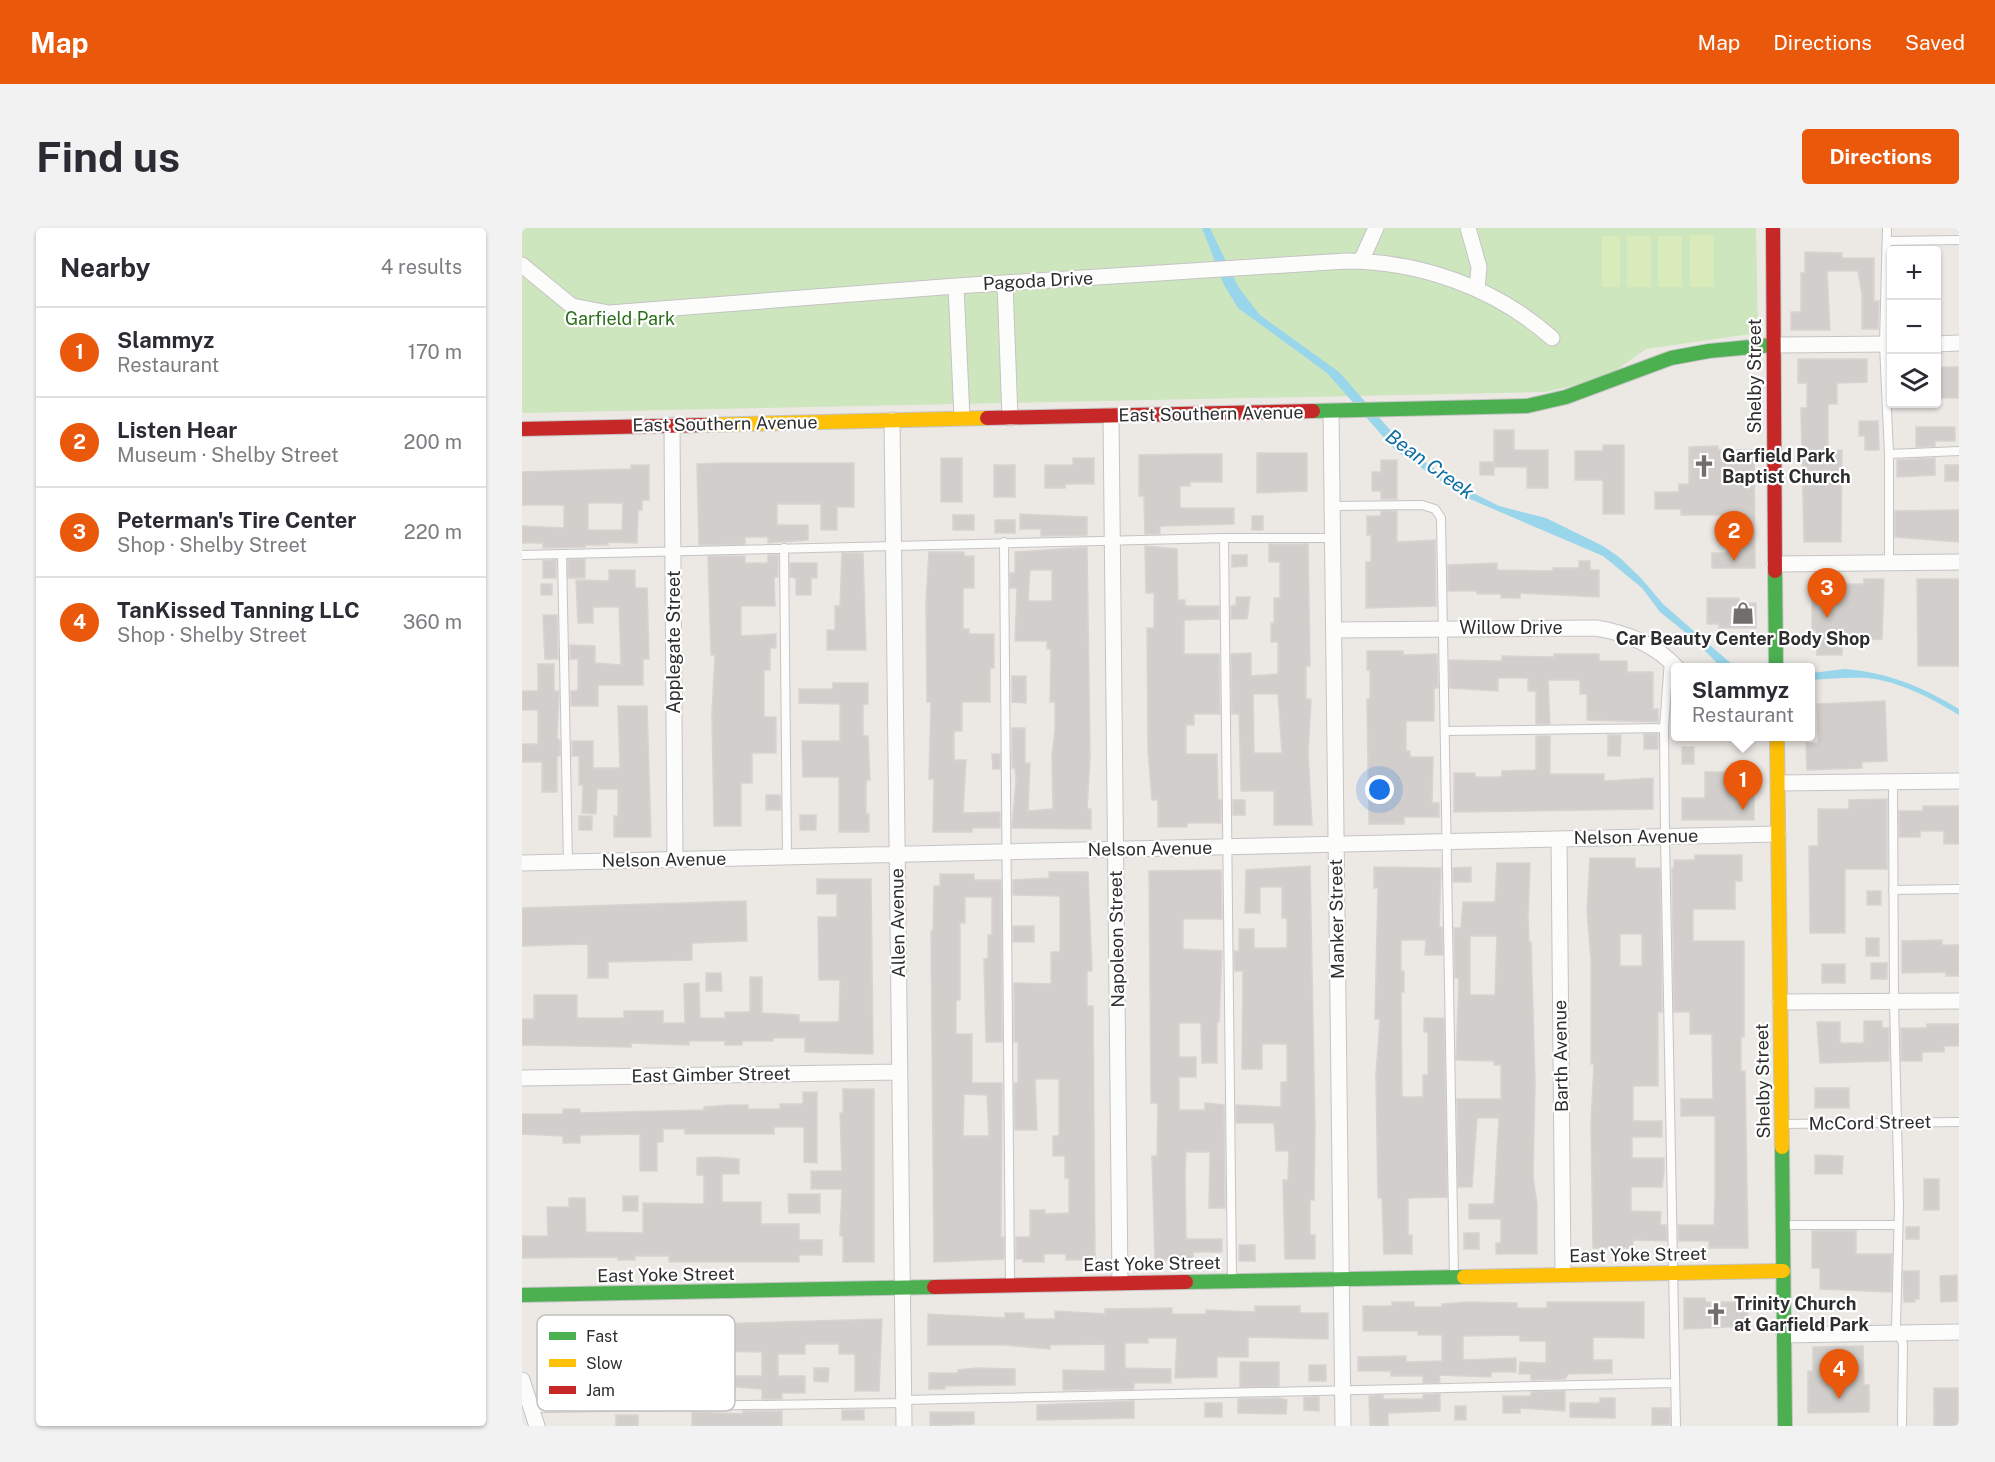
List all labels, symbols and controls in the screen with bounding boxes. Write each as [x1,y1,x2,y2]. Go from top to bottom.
text: Map [30,26,89,59]
text: Map [1698,30,1740,55]
text: Directions [1773,30,1872,55]
text: Saved [1905,30,1965,55]
button: Directions [1802,129,1959,184]
text: Find us [36,132,180,181]
map controls [1887,246,1941,408]
button: + [1887,246,1941,300]
text: Nearby [60,252,150,283]
text: 4 results [381,255,462,279]
street label: Pagoda Drive [982,267,1094,294]
button: − [1887,300,1941,354]
park label: Garfield Park [565,308,675,329]
street label: Shelby Street [1744,318,1765,434]
text: Slammyz [117,327,214,353]
text: 1 [75,340,84,364]
text: 170 m [408,340,462,364]
text: Restaurant [117,353,219,377]
button: layers [1887,354,1941,408]
street label: East Southern Avenue [1118,401,1304,426]
street label: East Southern Avenue [632,411,818,436]
text: Listen Hear [117,417,237,443]
water label: Bean Creek [1381,424,1479,504]
text: 2 [73,430,86,454]
text: 200 m [404,430,462,454]
text: Museum · Shelby Street [117,443,339,467]
place label: Garfield Park Baptist Church [1722,445,1851,487]
church icon: Garfield Park Baptist Church [1691,453,1717,479]
text: Peterman's Tire Center [117,507,356,533]
pin: 2 [1714,512,1754,561]
text: 3 [73,520,86,544]
text: 220 m [404,520,462,544]
text: Shop · Shelby Street [117,533,307,557]
pin: 3 [1808,568,1846,618]
street label: Applegate Street [663,570,684,714]
text: TanKissed Tanning LLC [117,597,360,623]
shop icon: Car Beauty Center Body Shop [1730,600,1756,626]
text: 4 [73,610,86,634]
text: 360 m [403,610,462,634]
street label: Willow Drive [1459,617,1563,638]
text: Shop · Shelby Street [117,623,307,647]
place label: Car Beauty Center Body Shop [1616,628,1870,649]
popup [1671,663,1815,741]
text: Slammyz [1692,677,1789,703]
text: Restaurant [1692,703,1794,727]
pin: 1 [1724,760,1762,810]
your location [1365,775,1394,804]
street label: Nelson Avenue [1573,825,1699,848]
street label: Nelson Avenue [1087,837,1213,860]
street label: Nelson Avenue [601,848,727,871]
street label: Manker Street [1325,859,1348,979]
street label: Allen Avenue [886,868,909,978]
street label: Napoleon Street [1105,870,1128,1008]
street label: Barth Avenue [1549,1000,1572,1112]
street label: Shelby Street [1751,1023,1774,1139]
street label: East Gimber Street [631,1063,791,1086]
street label: McCord Street [1808,1111,1932,1134]
street label: East Yoke Street [1569,1243,1707,1266]
street label: East Yoke Street [1083,1252,1221,1275]
street label: East Yoke Street [597,1263,735,1286]
place label: Trinity Church at Garfield Park [1734,1293,1869,1335]
church icon: Trinity Church at Garfield Park [1703,1301,1729,1327]
legend [537,1315,735,1411]
text: Fast [586,1327,618,1346]
pin: 4 [1820,1350,1858,1399]
text: Slow [586,1354,623,1373]
text: Jam [586,1381,615,1400]

